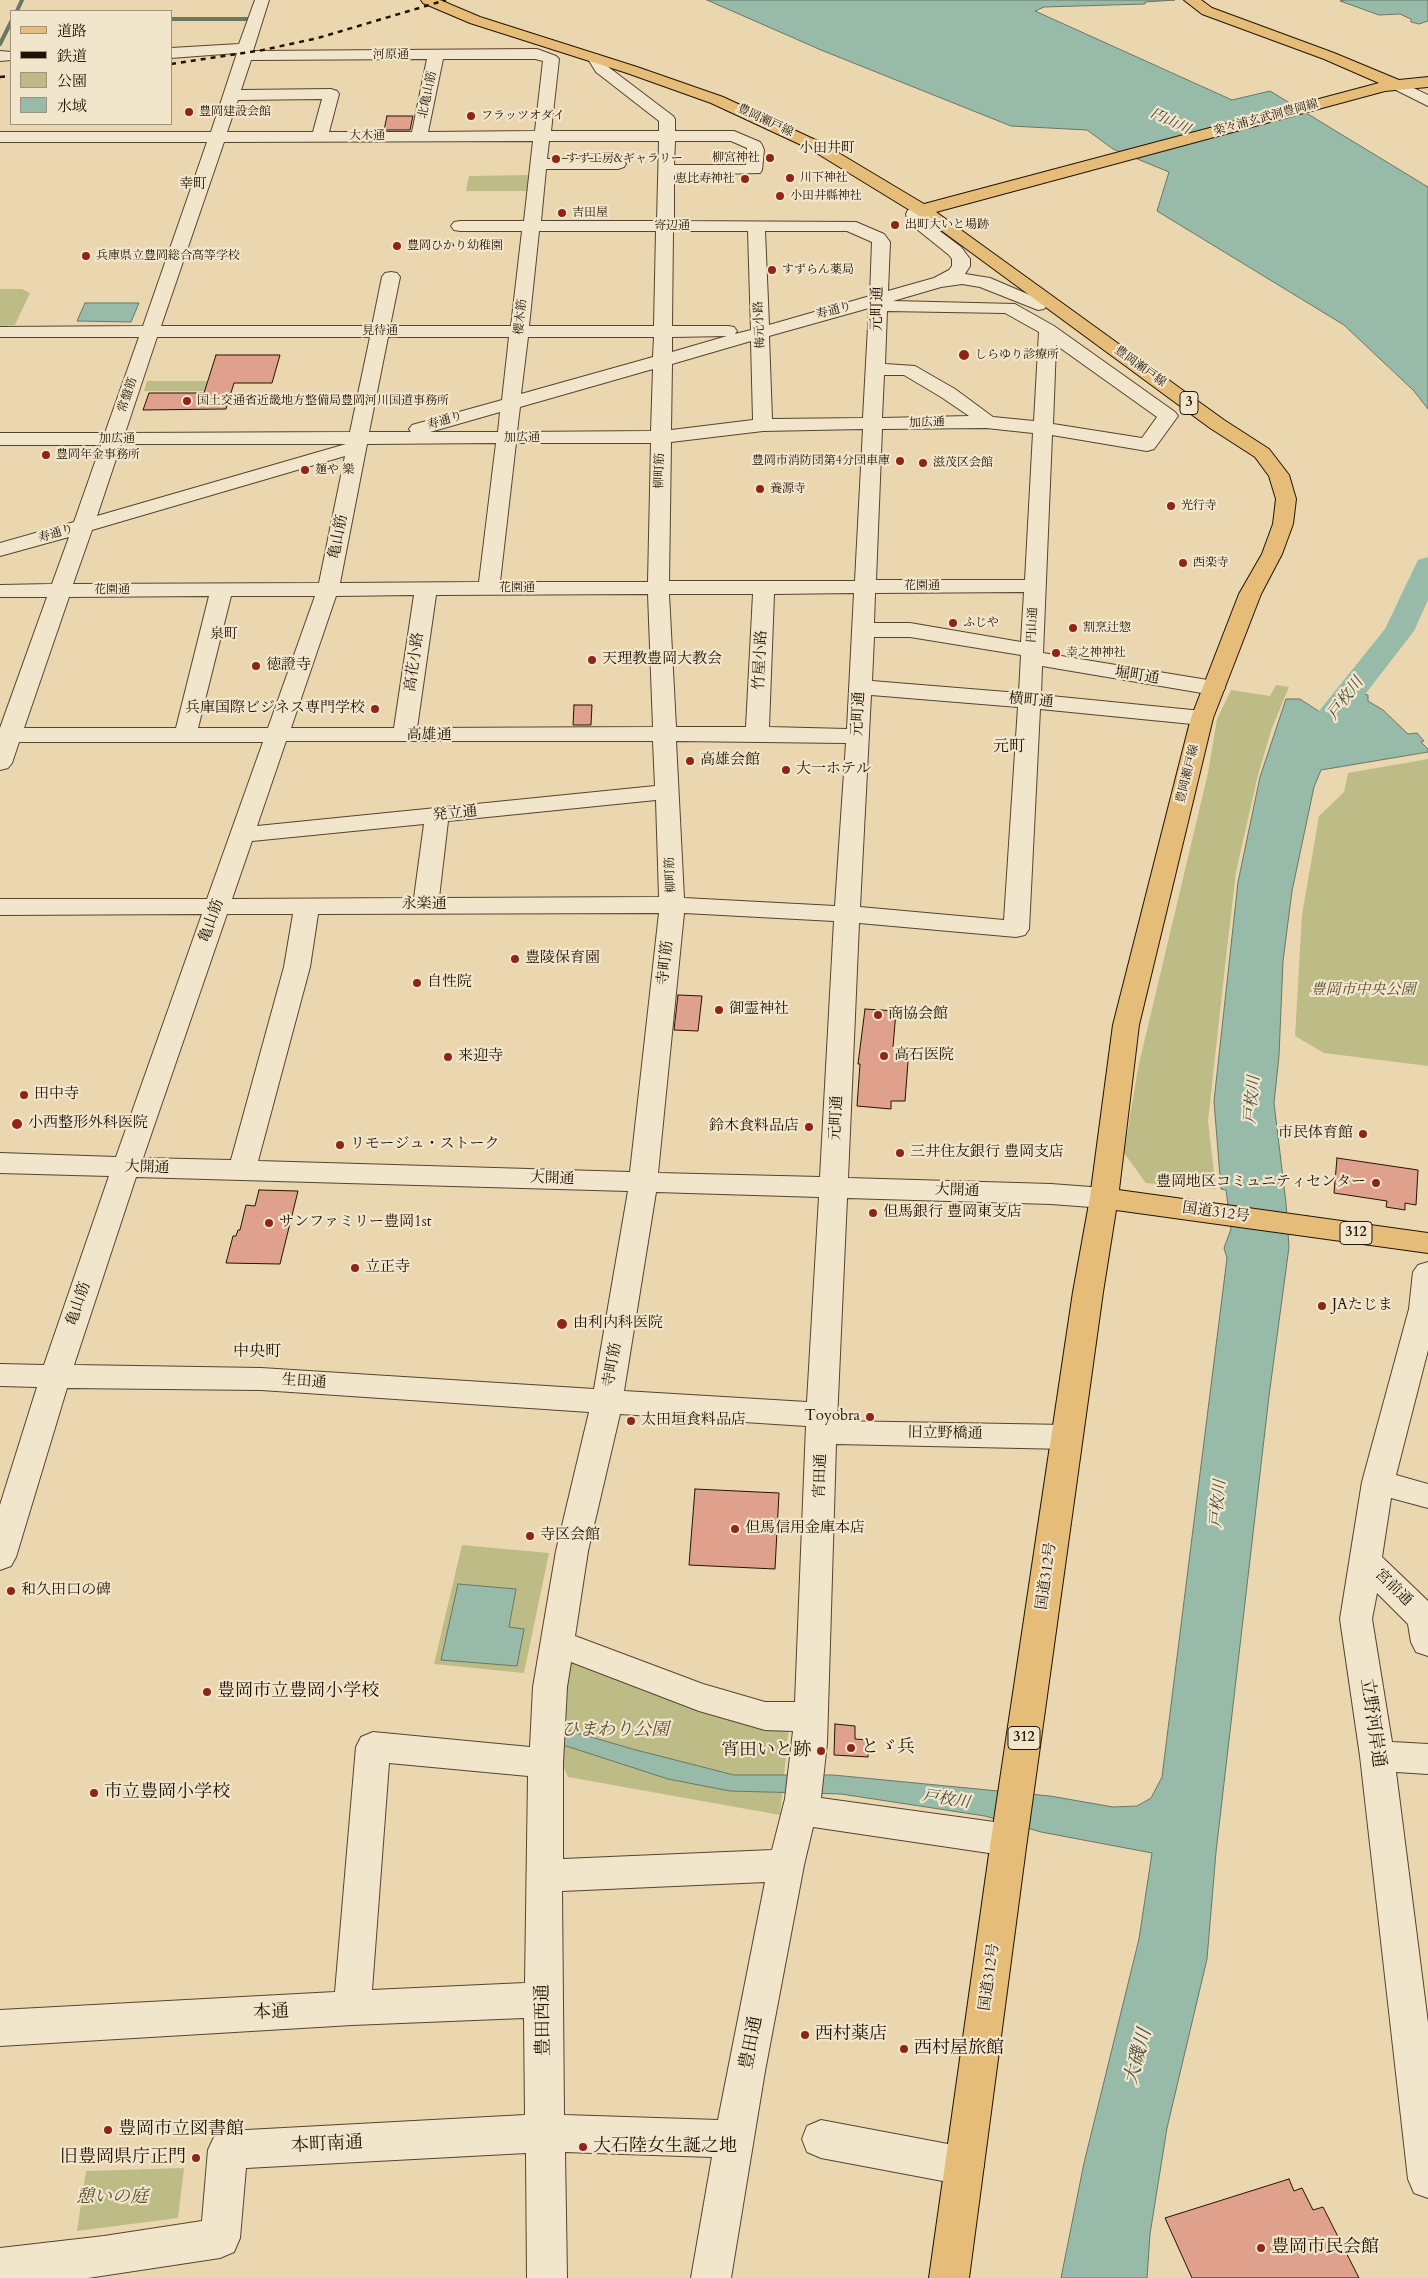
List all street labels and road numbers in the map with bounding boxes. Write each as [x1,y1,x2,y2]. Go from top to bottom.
street label: 河原通 [373,48,409,62]
street label: 北亀山筋 [416,70,440,120]
street label: 楽々浦玄武洞豊岡線 [1212,97,1320,139]
street label: 豊岡瀬戸線 [735,102,795,140]
street label: 大木通 [349,129,385,143]
street label: 寄辺通 [654,219,690,233]
street label: 元町通 [869,286,887,332]
street label: 櫻木筋 [512,298,530,336]
street label: 寿通り [815,299,853,323]
street label: 梅元小路 [752,301,768,349]
street label: 見待通 [362,324,398,338]
street label: 豊岡瀬戸線 [1111,344,1169,390]
street label: 常盤筋 [115,376,141,414]
road number: 3 [1180,392,1198,414]
street label: 寿通り [426,409,464,433]
street label: 加広通 [909,415,945,431]
street label: 加広通 [504,431,540,445]
street label: 加広通 [99,432,135,446]
street label: 柳町筋 [652,453,668,489]
street label: 亀山筋 [326,513,352,561]
street label: 寿通り [37,522,75,546]
street label: 花園通 [904,579,940,593]
street label: 花園通 [499,581,535,595]
street label: 花園通 [94,583,130,597]
street label: 円山通 [1025,607,1041,643]
street label: 竹屋小路 [750,630,772,690]
street label: 高花小路 [402,631,428,693]
street label: 堀町通 [1113,664,1161,688]
street label: 横町通 [1008,690,1054,712]
street label: 元町通 [849,691,869,737]
street label: 高雄通 [407,727,451,745]
street label: 豊岡瀬戸線 [1174,743,1202,805]
street label: 発立通 [432,803,478,825]
street label: 柳町筋 [663,857,679,893]
street label: 永楽通 [402,896,446,914]
street label: 亀山筋 [196,897,228,945]
street label: 寺町筋 [655,940,677,986]
street label: 元町通 [827,1095,847,1141]
street label: 大開通 [124,1158,170,1178]
street label: 大開通 [529,1169,575,1189]
street label: 大開通 [934,1181,980,1201]
street label: 国道312号 [1181,1199,1251,1227]
road number: 312 [1340,1222,1372,1244]
street label: 亀山筋 [63,1280,95,1328]
street label: 寺町筋 [600,1341,626,1389]
street label: 生田通 [281,1371,327,1393]
street label: 旧立野橋通 [907,1424,983,1444]
street label: 宵田通 [811,1453,831,1499]
street label: 国道312号 [1033,1541,1061,1611]
street label: 宮前通 [1371,1566,1415,1610]
street label: 立野河岸通 [1355,1677,1389,1769]
road number: 312 [1008,1726,1040,1750]
street label: 国道312号 [976,1942,1004,2012]
street label: 豊田西通 [533,1984,555,2056]
street label: 本通 [252,2001,290,2025]
street label: 豊田通 [736,2014,768,2072]
street label: 本町南通 [290,2132,364,2158]

